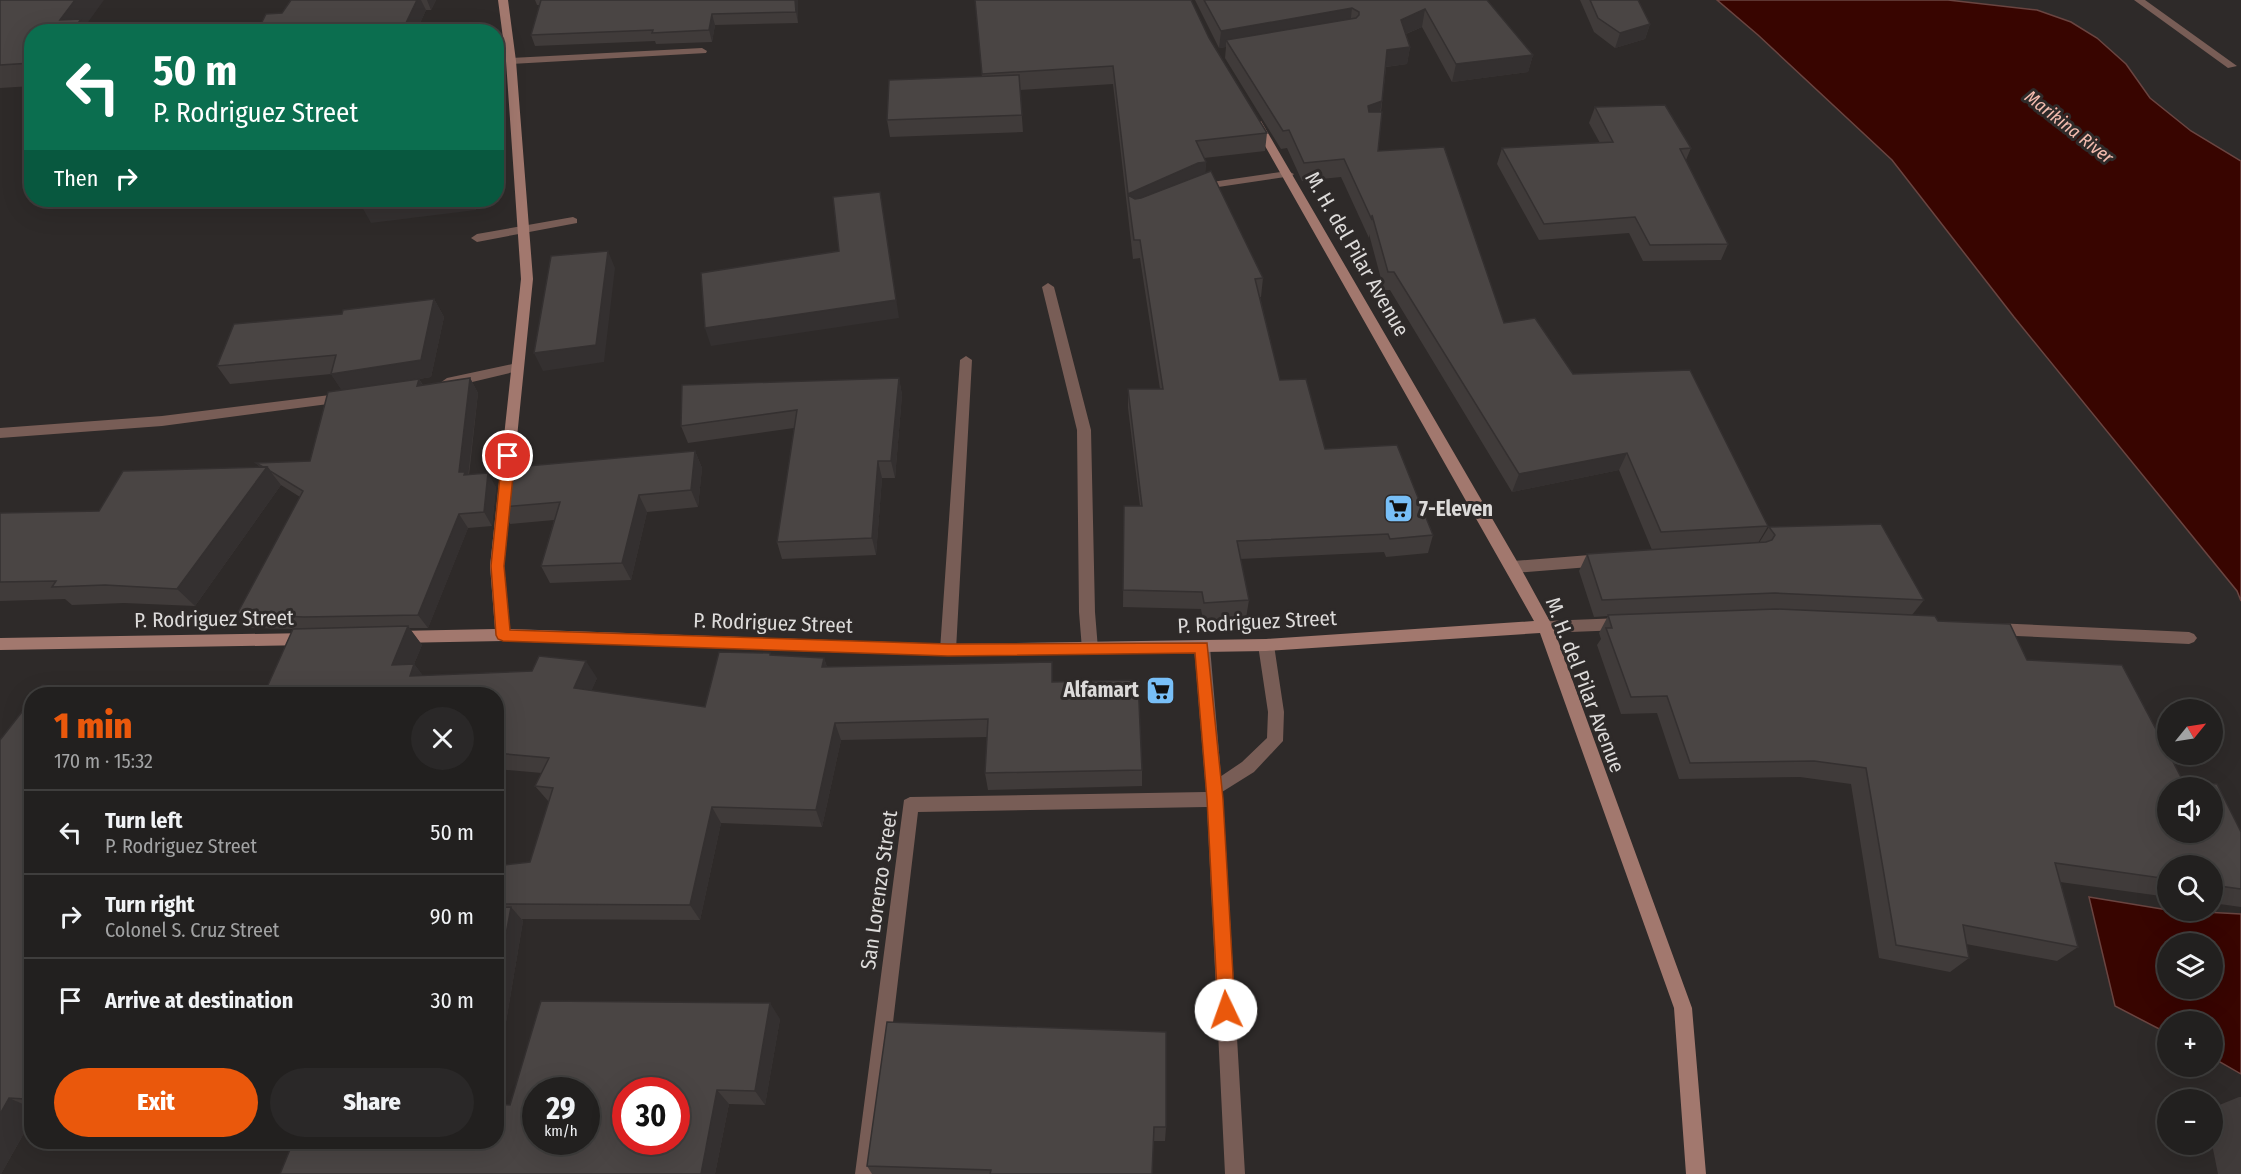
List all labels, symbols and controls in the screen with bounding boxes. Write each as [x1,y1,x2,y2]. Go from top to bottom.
text: 50 m [153,46,237,96]
icon: left [54,48,132,126]
water label: Marikina River [2020,86,2118,169]
text: P. Rodriguez Street [153,97,358,129]
icon: right [110,162,143,195]
text: Then [54,165,98,192]
street label: M. H. del Pilar Avenue [1299,167,1415,341]
pin [482,430,533,481]
icon: arrive [491,439,524,472]
supermarket icon: 7-Eleven [1382,493,1414,525]
place label: 7-Eleven [1419,496,1493,522]
street label: M. H. del Pilar Avenue [1540,594,1630,776]
street label: P. Rodriguez Street [134,605,294,633]
street label: P. Rodriguez Street [1177,605,1338,639]
street label: P. Rodriguez Street [693,607,853,639]
supermarket icon: Alfamart [1144,674,1176,706]
place label: Alfamart [1062,677,1140,703]
north arrow [2157,699,2223,765]
map controls [2157,699,2223,1155]
text: 1 min [54,704,132,748]
button: close [411,707,474,770]
text: 170 m · 15:32 [54,749,153,773]
button: sound [2157,777,2223,843]
text: Turn left [105,807,183,834]
street label: San Lorenzo Street [855,809,903,971]
icon: left [54,816,87,849]
text: 50 m [430,819,474,846]
text: P. Rodriguez Street [105,834,257,858]
button: search [2157,855,2223,921]
text: Turn right [105,891,194,918]
icon: right [54,900,87,933]
text: 90 m [430,903,474,930]
text: Colonel S. Cruz Street [105,918,279,942]
button: layers [2157,933,2223,999]
position arrow [1194,978,1258,1042]
icon: arrive [54,984,87,1017]
text: Arrive at destination [105,987,293,1014]
text: 30 m [431,987,474,1014]
button: + [2157,1011,2223,1077]
button: Exit [54,1068,258,1137]
button: Share [270,1068,474,1137]
speed limit sign: 30 [612,1077,690,1155]
button: − [2157,1089,2223,1155]
text: 29 [546,1091,576,1127]
text: km/h [544,1122,578,1140]

